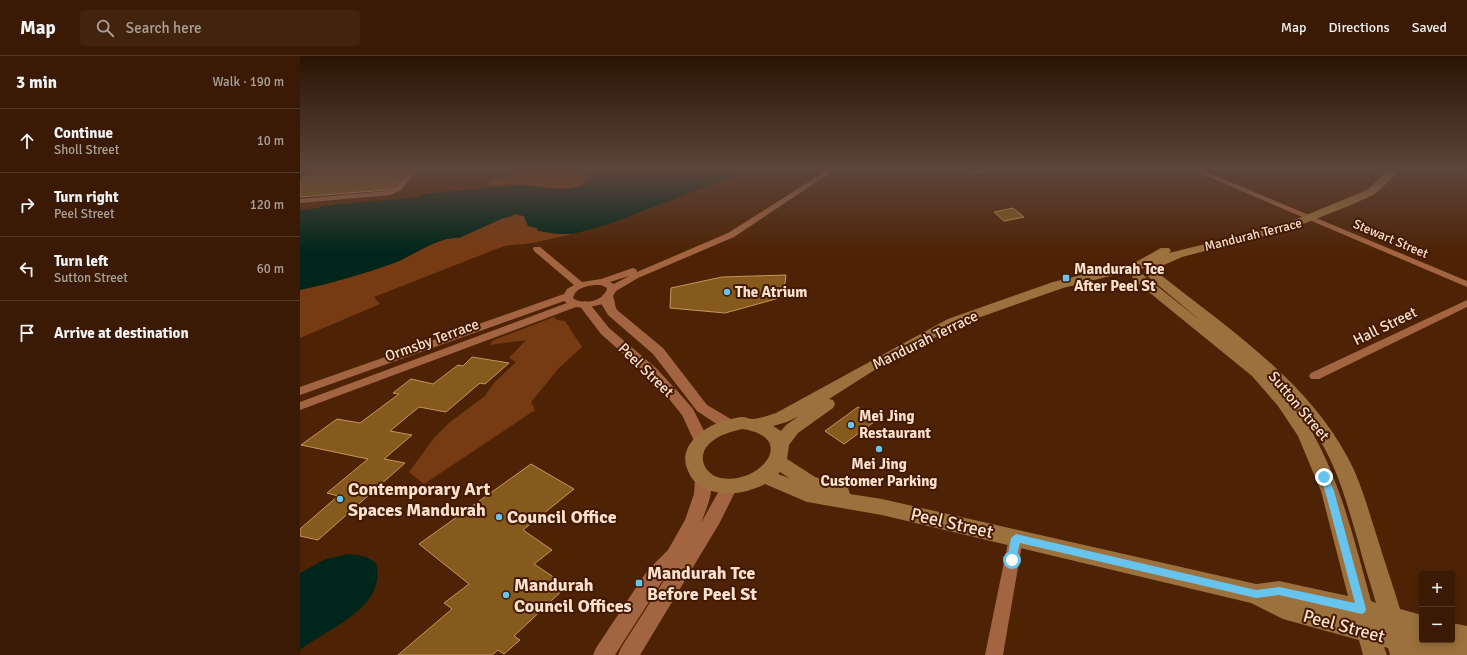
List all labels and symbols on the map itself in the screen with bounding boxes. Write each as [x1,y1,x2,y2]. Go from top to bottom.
street label: Mandurah Terrace [1203,215,1304,255]
street label: Stewart Street [1351,216,1431,262]
place label: Mandurah Tce After Peel St [1074,260,1164,295]
marker: Mandurah Tce After Peel St [1061,273,1071,283]
place label: The Atrium [735,283,807,301]
marker: The Atrium [722,287,732,297]
street label: Hall Street [1350,303,1420,349]
street label: Mandurah Terrace [869,307,981,373]
street label: Ormsby Terrace [383,315,481,365]
street label: Peel Street [615,339,677,401]
street label: Sutton Street [1265,368,1333,444]
place label: Mei Jing Restaurant [859,407,931,442]
marker: Mei Jing Restaurant [846,420,856,430]
marker: Mei Jing Customer Parking [874,444,884,454]
place label: Mei Jing Customer Parking [821,455,937,490]
route end [1315,468,1333,486]
place label: Contemporary Art Spaces Mandurah [348,478,490,521]
marker: Contemporary Art Spaces Mandurah [335,494,345,504]
street label: Peel Street [909,503,995,543]
place label: Council Office [507,506,617,528]
marker: Council Office [494,512,504,522]
route start [1003,551,1021,569]
place label: Mandurah Tce Before Peel St [647,562,757,605]
place label: Mandurah Council Offices [514,574,632,617]
marker: Mandurah Tce Before Peel St [634,578,644,588]
marker: Mandurah Council Offices [501,590,511,600]
street label: Peel Street [1301,605,1387,647]

